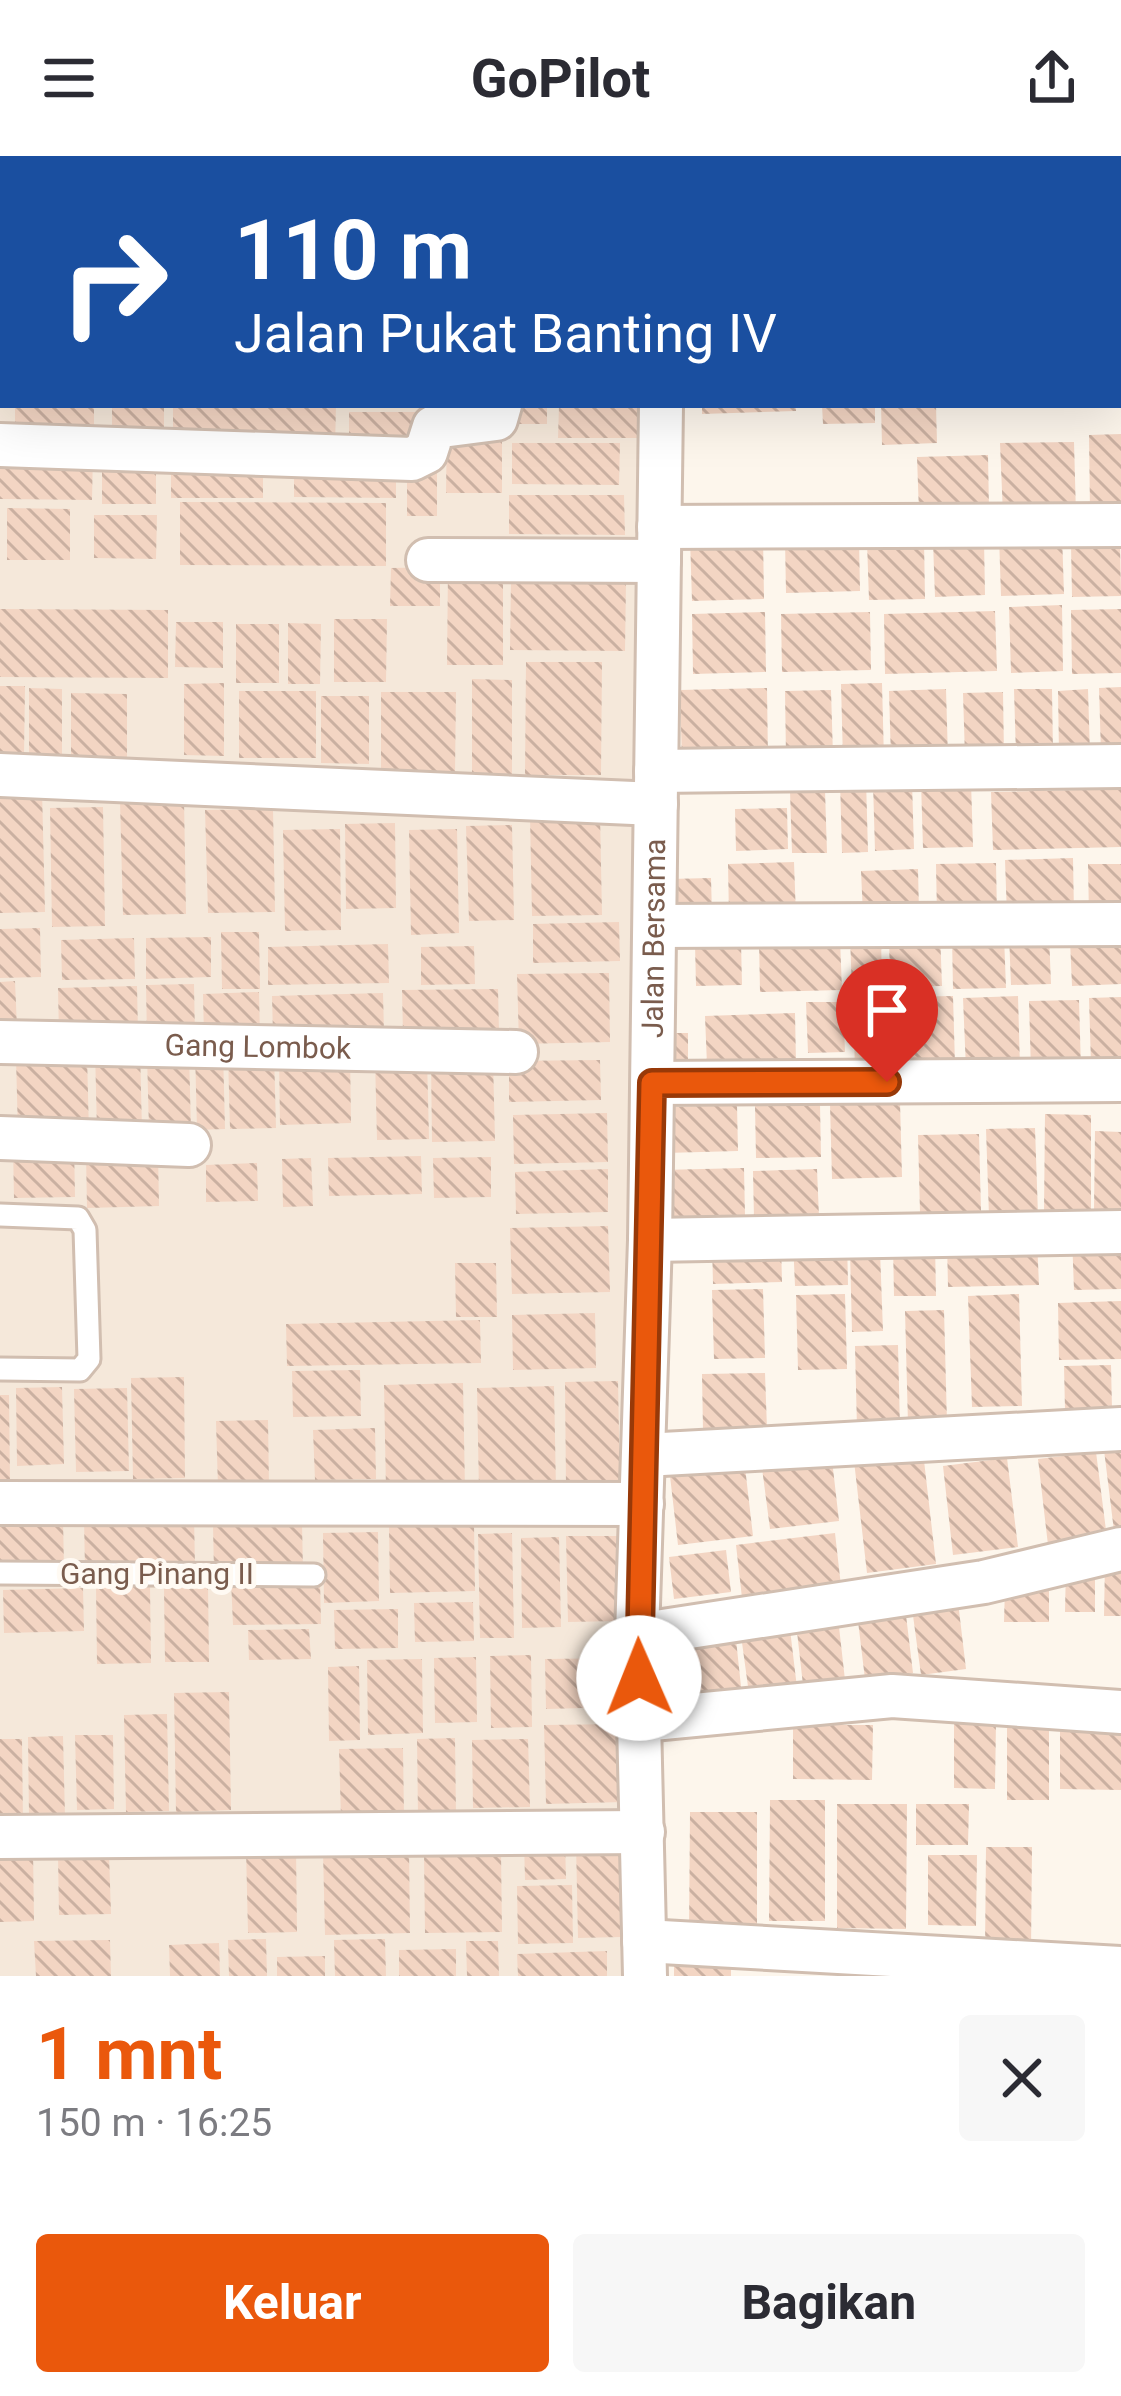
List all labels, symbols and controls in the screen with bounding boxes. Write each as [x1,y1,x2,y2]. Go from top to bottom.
icon: menu [36,45,102,111]
icon: share [1019,45,1085,111]
text: GoPilot [471,47,650,110]
text: 110 m [234,201,472,300]
icon: right [36,204,192,360]
text: Jalan Pukat Banting IV [234,302,777,365]
street label: Jalan Bersama [635,838,672,1038]
pin [836,959,938,1082]
icon: arrive [854,977,920,1043]
street label: Gang Lombok [164,1027,352,1066]
street label: Gang Pinang II [60,1556,254,1591]
position arrow [576,1615,702,1741]
text: 1 mnt [36,2012,222,2097]
button: close [959,2015,1085,2141]
text: 150 m · 16:25 [36,2100,272,2146]
button: Keluar [36,2234,549,2372]
button: Bagikan [573,2234,1085,2372]

